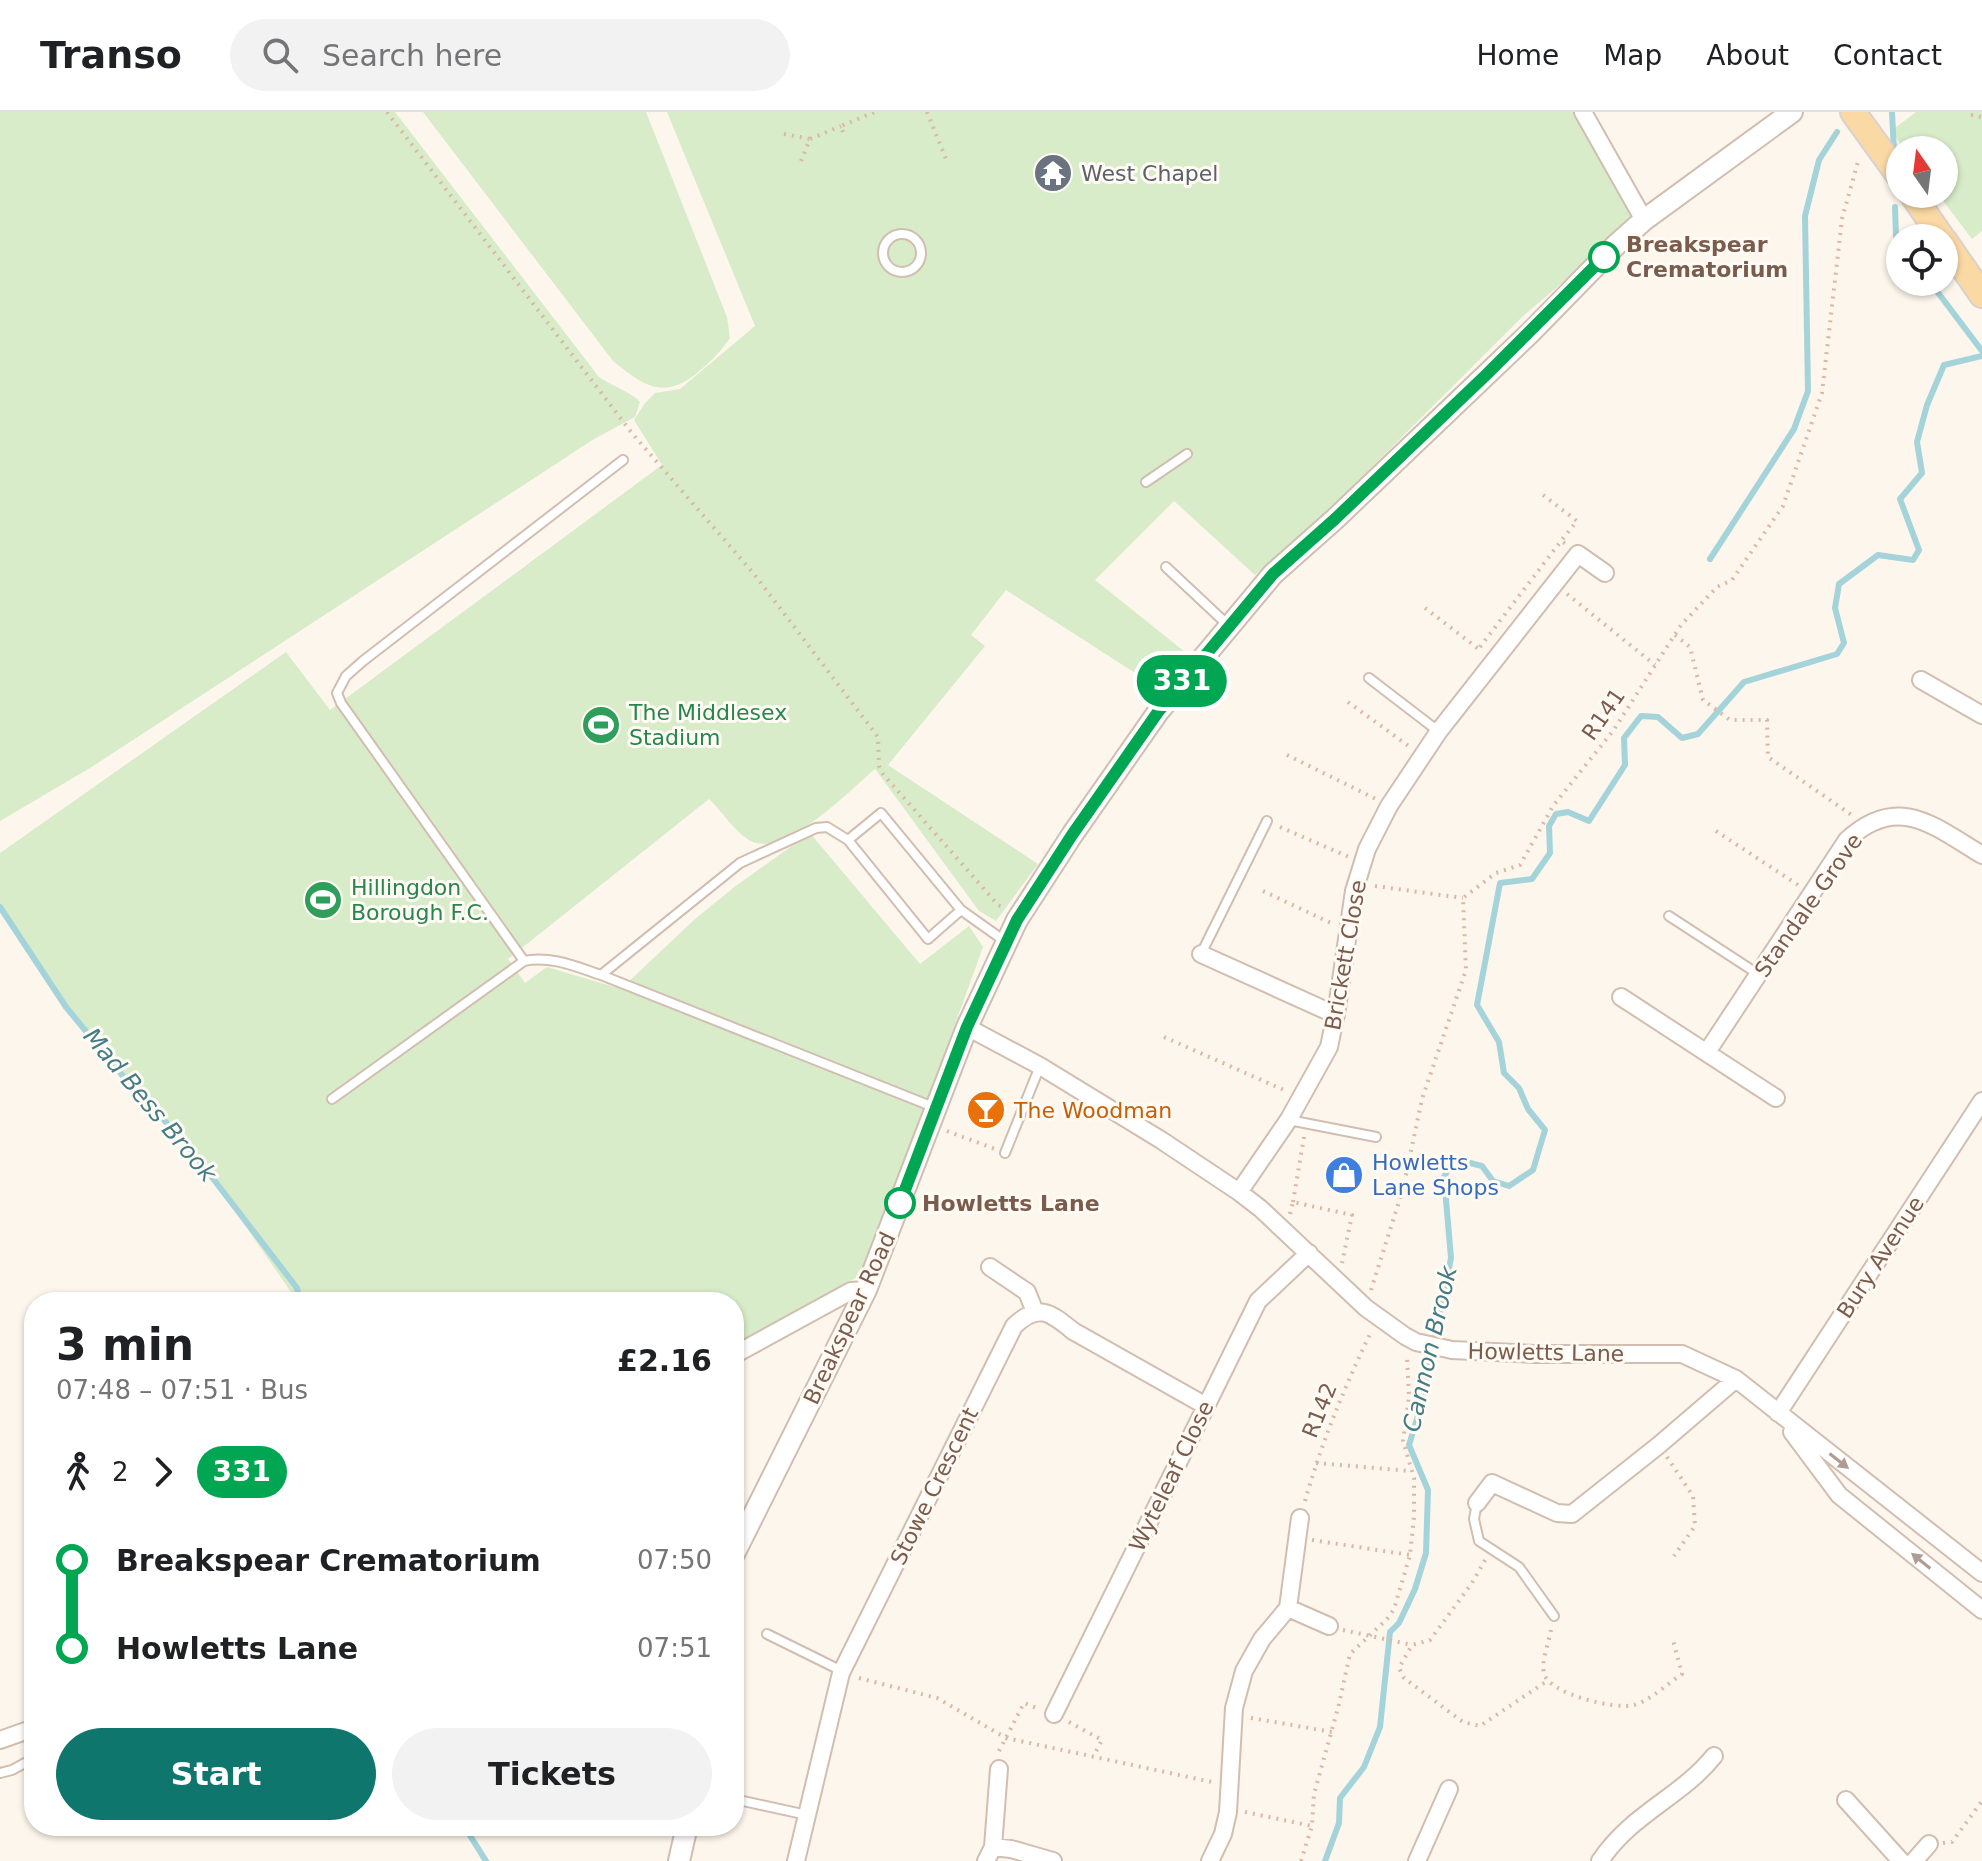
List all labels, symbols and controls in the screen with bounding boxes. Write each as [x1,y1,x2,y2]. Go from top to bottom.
search box [230,19,790,91]
text: Transo [40,33,182,77]
icon: search [258,33,302,77]
text: Search here [322,38,502,73]
text: Home [1476,39,1559,72]
text: Map [1603,39,1662,72]
text: About [1706,39,1789,72]
text: Contact [1833,39,1942,72]
north arrow [1886,136,1958,208]
map controls [1886,136,1958,296]
temple icon: West Chapel [1032,152,1074,194]
place label: West Chapel [1081,161,1218,186]
button: locate [1886,224,1958,296]
place label: Breakspear Crematorium [1626,232,1788,282]
marker: Breakspear Crematorium [1589,242,1619,272]
line badge: 331 [1136,655,1228,707]
text: 331 [1153,664,1211,697]
street label: R141 [1577,684,1630,745]
place label: The Middlesex Stadium [628,700,787,750]
sports icon: The Middlesex Stadium [580,704,622,746]
street label: Standale Grove [1749,829,1867,982]
place label: Hillingdon Borough F.C. [351,875,489,925]
street label: Brickett Close [1320,878,1371,1032]
sports icon: Hillingdon Borough F.C. [302,879,344,921]
water label: Mad Bess Brook [78,1023,223,1188]
bar icon: The Woodman [965,1089,1007,1131]
place label: The Woodman [1013,1098,1172,1123]
place label: Howletts Lane Shops [1372,1150,1499,1200]
shop icon: Howletts Lane Shops [1323,1154,1365,1196]
marker: Howletts Lane [885,1188,915,1218]
place label: Howletts Lane [922,1191,1100,1216]
street label: Bury Avenue [1832,1192,1929,1323]
street label: Breakspear Road [799,1228,900,1408]
water label: Cannon Brook [1397,1262,1463,1434]
text: 3 min [56,1319,194,1370]
street label: Howletts Lane [1467,1339,1624,1366]
text: £2.16 [617,1343,712,1378]
text: 07:48 – 07:51 · Bus [56,1375,308,1405]
street label: R142 [1297,1379,1342,1441]
street label: Wyteleaf Close [1124,1397,1219,1556]
street label: Stowe Crescent [886,1403,983,1569]
icon: walk [56,1450,100,1494]
icon: forward [141,1450,185,1494]
one-way arrow [1829,1453,1849,1469]
text: 331 [213,1455,271,1488]
text: 2 [112,1457,129,1487]
text: Breakspear Crematorium [116,1543,541,1578]
text: 07:50 [637,1545,712,1575]
one-way arrow [1911,1553,1932,1570]
text: Howletts Lane [116,1631,358,1666]
text: 07:51 [637,1633,712,1663]
button: Start [56,1728,376,1820]
button: Tickets [392,1728,712,1820]

